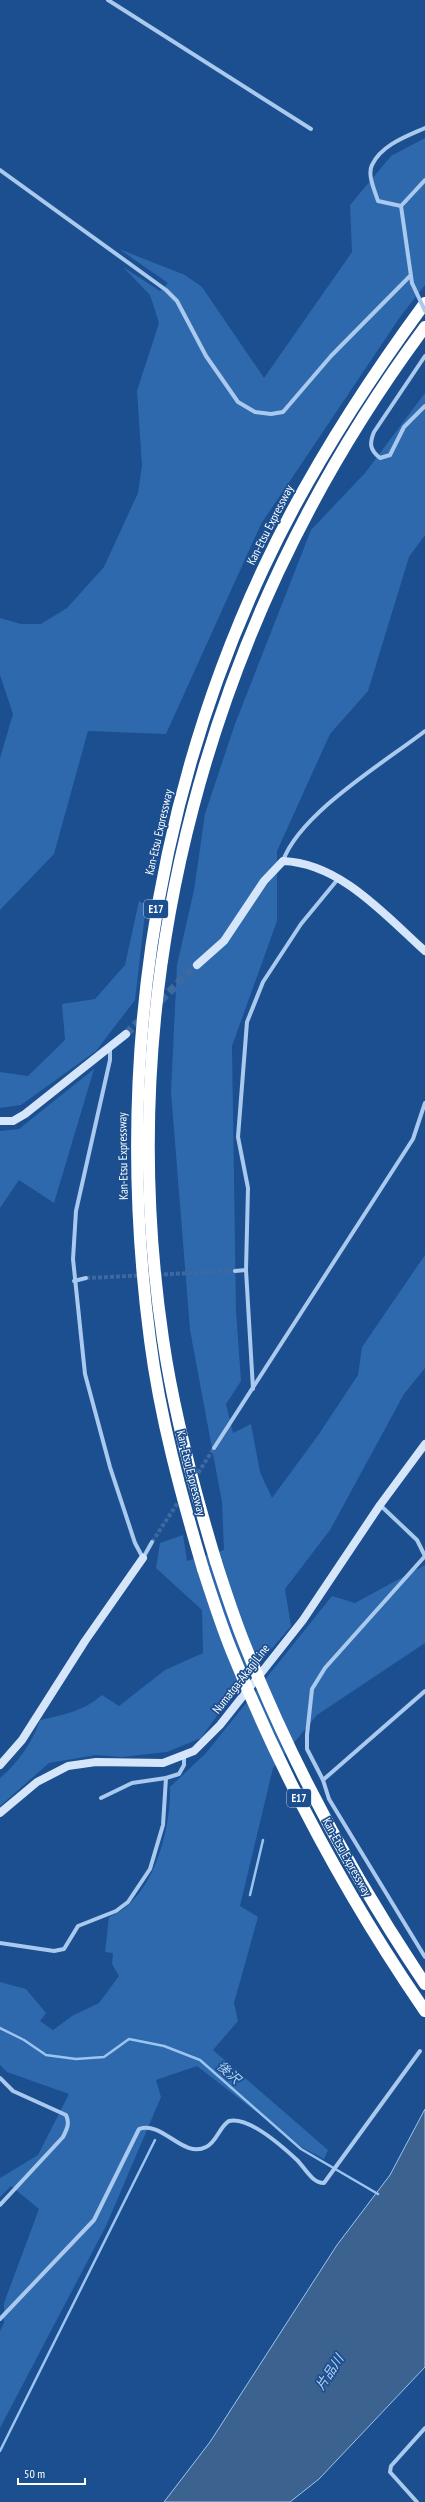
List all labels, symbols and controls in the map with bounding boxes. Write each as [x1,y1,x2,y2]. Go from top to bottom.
street label: Kan-Etsu Expressway [243,482,296,567]
street label: Kan-Etsu Expressway [141,787,176,876]
road number: E17 [144,900,168,918]
street label: Kan-Etsu Expressway [114,1112,131,1200]
street label: Kan-Etsu Expressway [174,1429,209,1518]
street label: Numatga-Akagi Line [209,1641,272,1716]
road number: E17 [287,1789,311,1807]
street label: Kan-Etsu Expressway [320,1815,375,1899]
water label: 後沢 [213,2057,245,2089]
water label: 片品川 [312,2350,348,2393]
scale bar [18,2460,85,2486]
text: 50 m [24,2466,45,2481]

